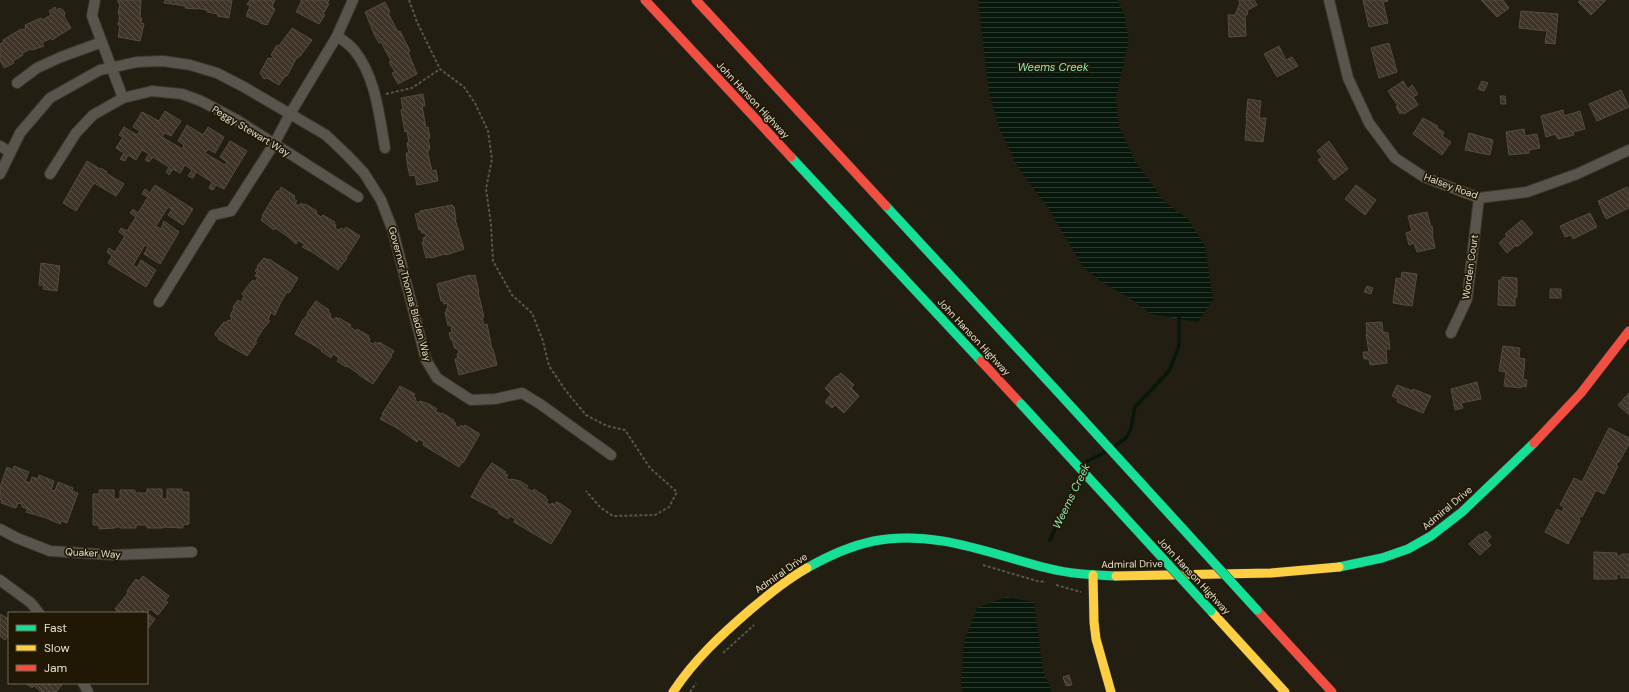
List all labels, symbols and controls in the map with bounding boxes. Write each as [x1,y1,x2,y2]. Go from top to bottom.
street label: John Hanson Highway [714,59,793,142]
water label: Weems Creek [1017,60,1089,74]
street label: Peggy Stewart Way [210,103,293,160]
street label: Halsey Road [1422,170,1480,202]
street label: Governor Thomas Bladen Way [386,225,434,363]
street label: Worden Court [1459,234,1481,300]
street label: John Hanson Highway [935,296,1014,379]
water label: Weems Creek [1049,461,1093,531]
street label: Admiral Drive [1419,483,1475,533]
street label: John Hanson Highway [1155,535,1234,618]
street label: Quaker Way [65,545,122,561]
street label: Admiral Drive [752,550,810,596]
street label: Admiral Drive [1101,557,1163,571]
legend [8,612,148,684]
text: Fast [44,620,67,636]
text: Slow [44,640,70,656]
text: Jam [44,660,67,676]

